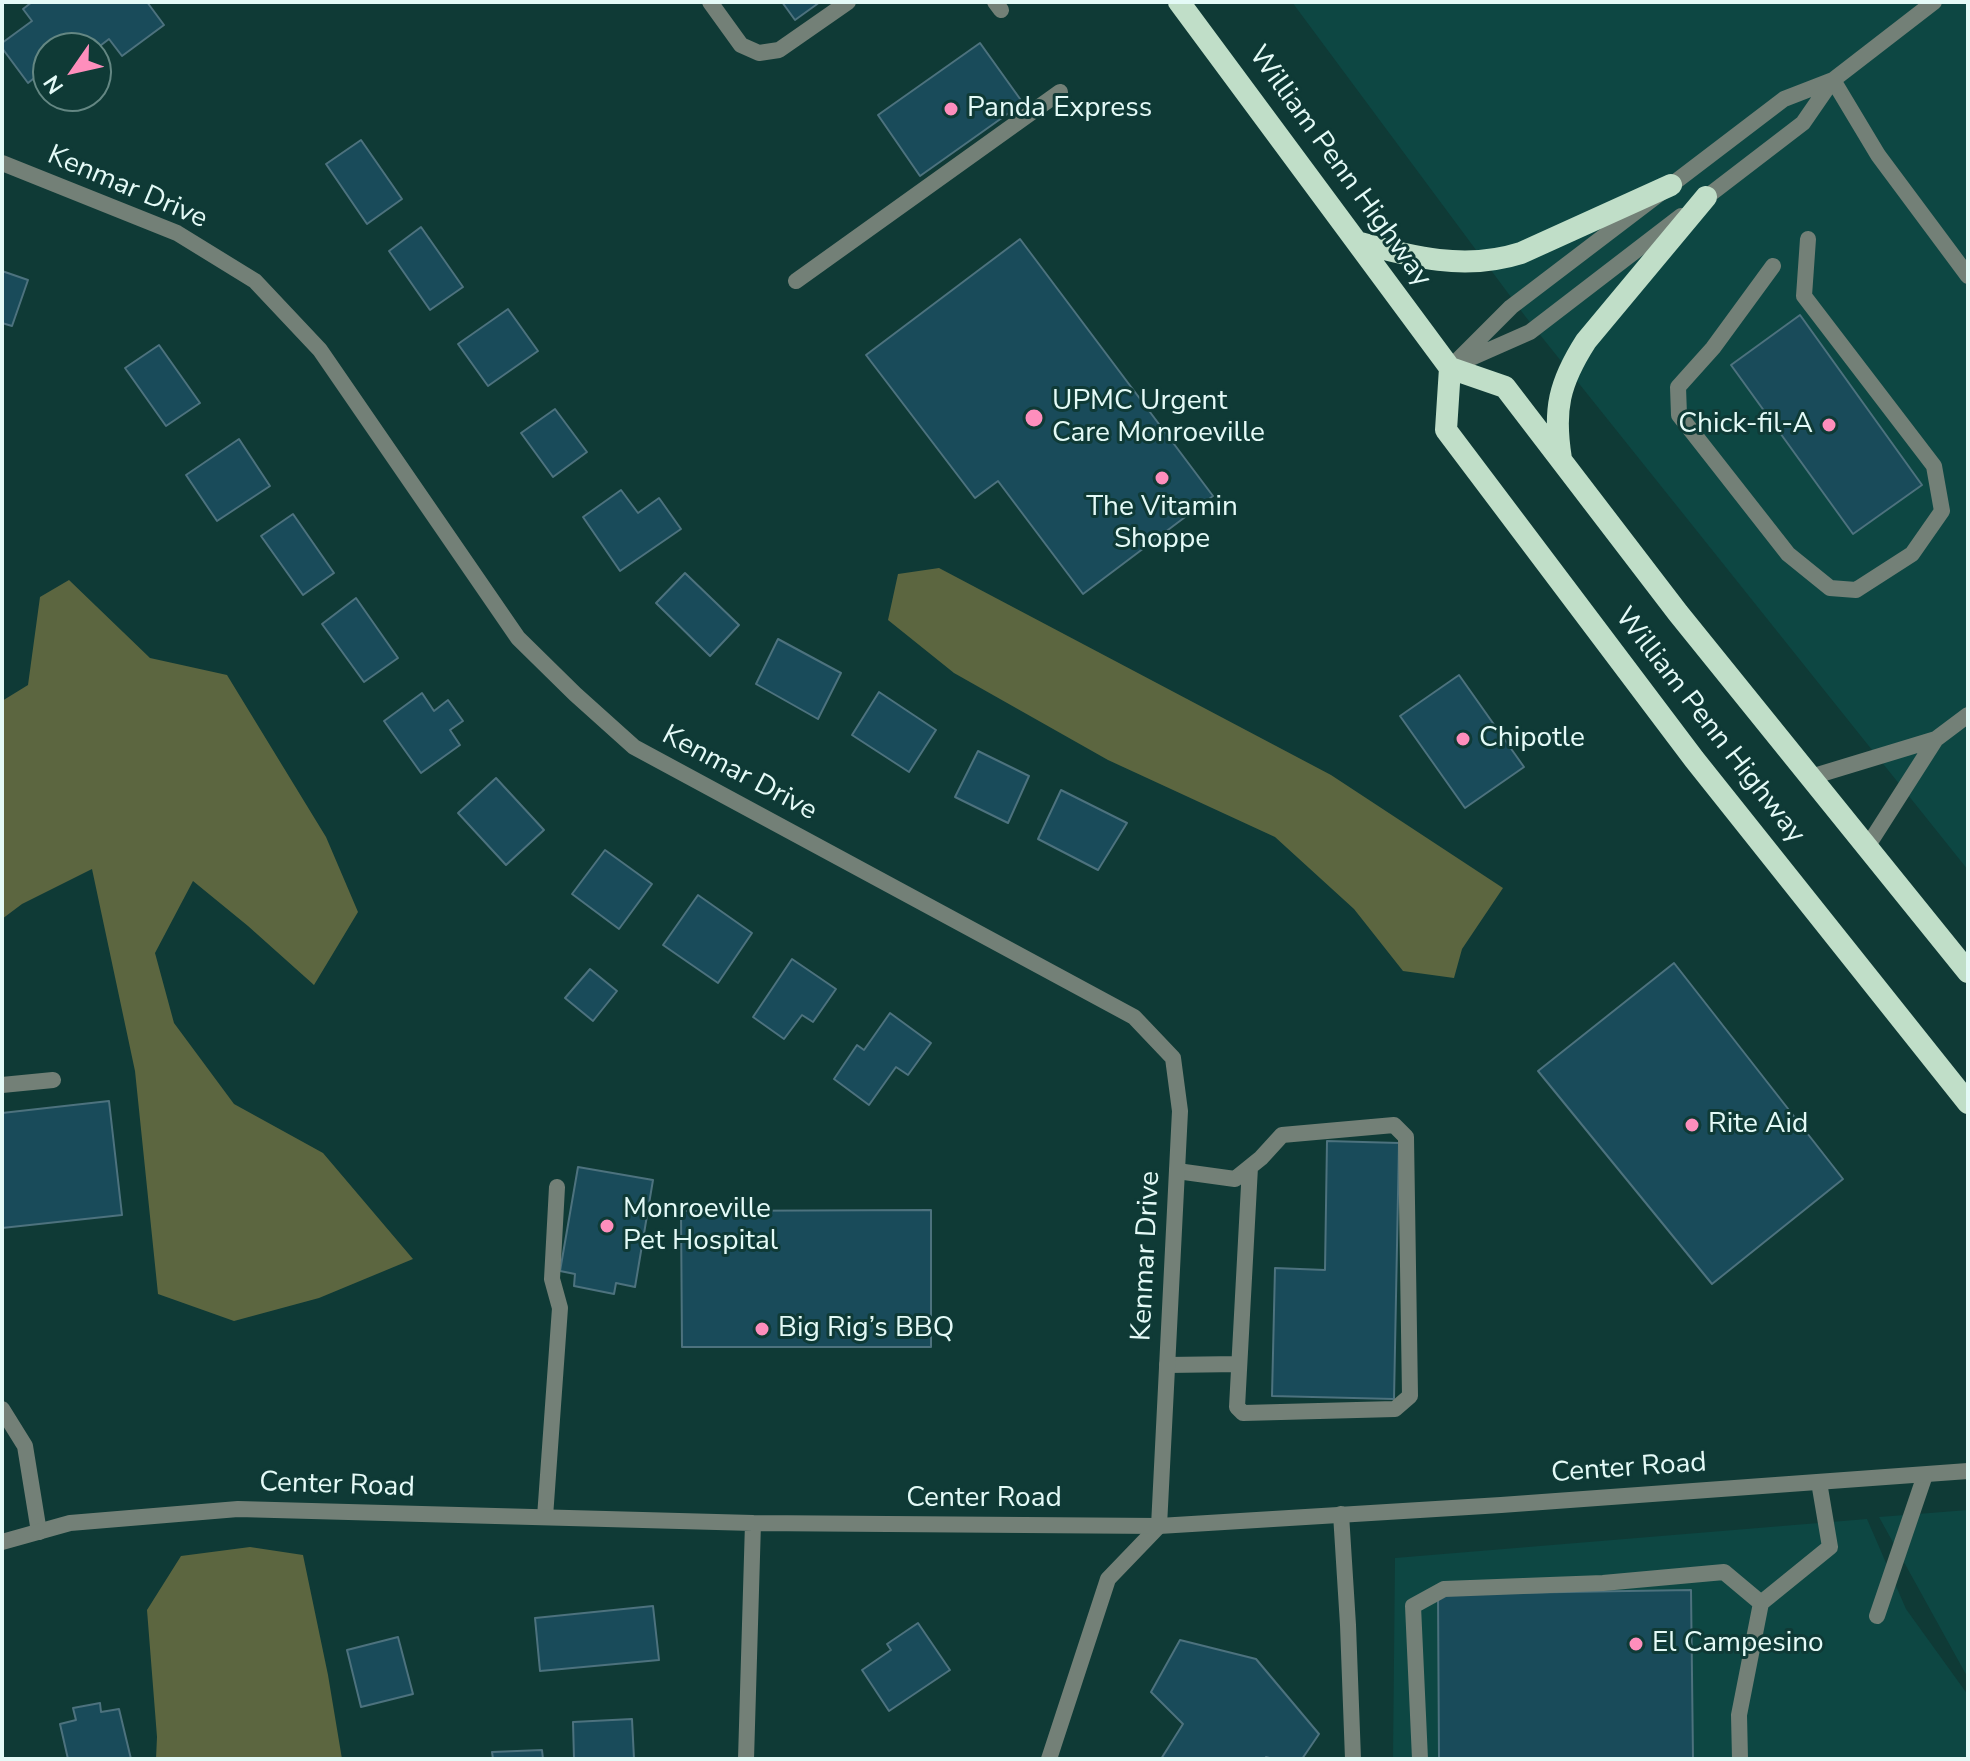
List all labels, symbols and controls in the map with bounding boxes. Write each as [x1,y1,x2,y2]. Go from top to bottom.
north arrow [32,32,112,112]
street label: William Penn Highway [1240,40,1438,294]
text: N [37,69,71,100]
place label: Panda Express [967,92,1152,126]
marker: Panda Express [942,100,960,118]
street label: Kenmar Drive [42,139,212,237]
place label: UPMC Urgent Care Monroeville [1052,385,1265,451]
marker: UPMC Urgent Care Monroeville [1023,407,1045,429]
place label: Chick-fil-A [1678,408,1813,442]
marker: Chick-fil-A [1820,416,1838,434]
marker: The Vitamin Shoppe [1153,469,1171,487]
place label: The Vitamin Shoppe [1086,491,1238,557]
street label: William Penn Highway [1607,602,1811,850]
street label: Kenmar Drive [656,719,822,829]
place label: Chipotle [1479,722,1585,756]
marker: Chipotle [1454,730,1472,748]
place label: Rite Aid [1708,1108,1808,1142]
marker: Rite Aid [1683,1116,1701,1134]
street label: Kenmar Drive [1126,1170,1168,1342]
place label: Monroeville Pet Hospital [623,1193,778,1259]
marker: Monroeville Pet Hospital [598,1217,616,1235]
place label: Big Rig’s BBQ [778,1312,954,1346]
marker: Big Rig’s BBQ [753,1320,771,1338]
street label: Center Road [1550,1447,1708,1491]
street label: Center Road [259,1466,415,1506]
street label: Center Road [906,1482,1062,1516]
place label: El Campesino [1652,1627,1824,1661]
marker: El Campesino [1627,1635,1645,1653]

